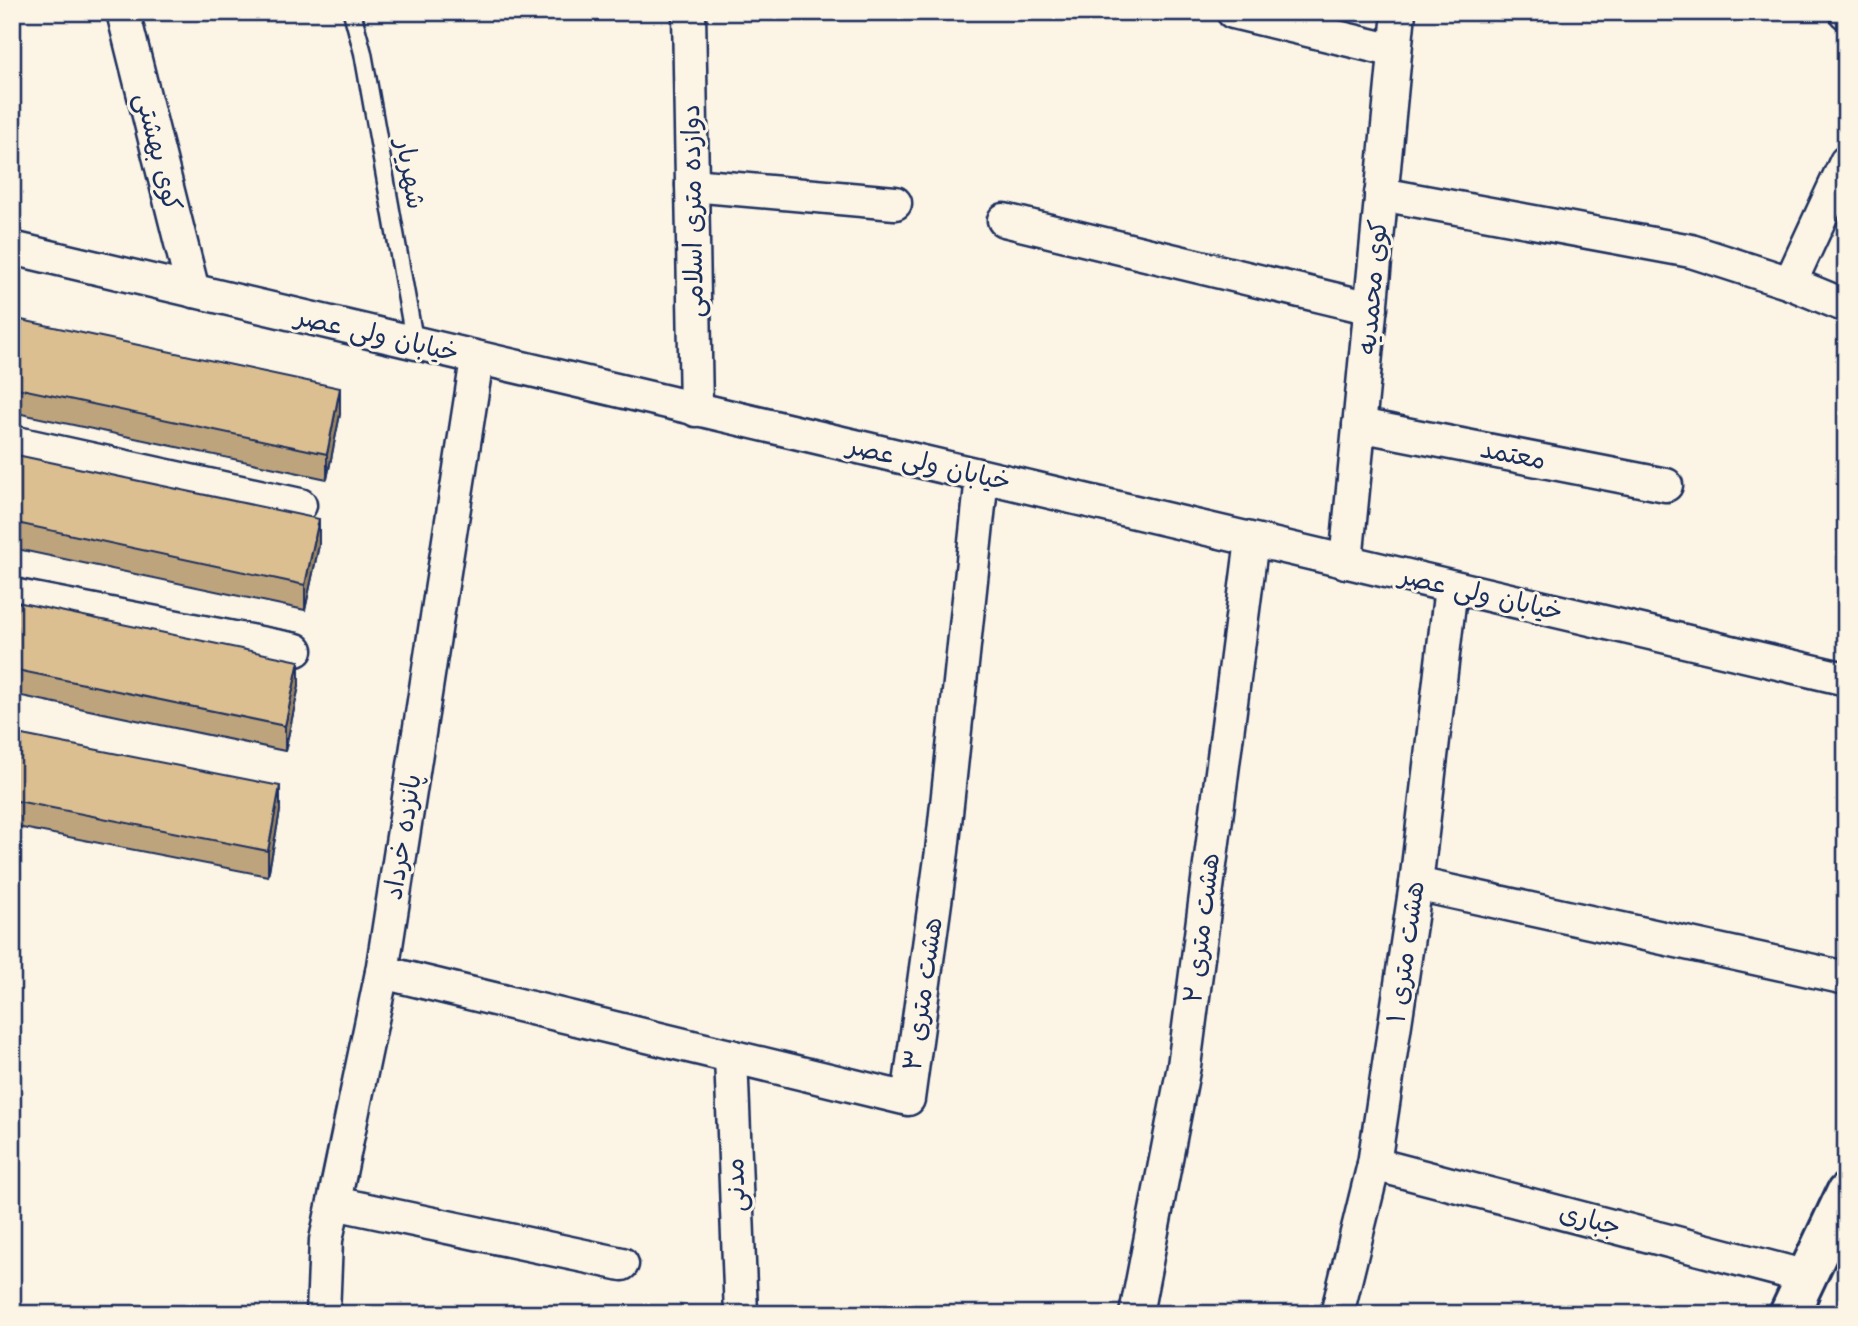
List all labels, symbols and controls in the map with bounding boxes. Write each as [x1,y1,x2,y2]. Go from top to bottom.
street label: کوی بهشتی [128,90,187,215]
street label: دوازده متری اسلامی [676,104,711,318]
street label: شهریار [389,135,431,211]
street label: کوی محمدیه [1352,218,1394,356]
street label: خیابان ولی عصر [290,301,462,369]
street label: خیابان ولی عصر [842,430,1014,498]
street label: معتمد [1478,434,1548,476]
street label: خیابان ولی عصر [1394,560,1566,628]
street label: پانزده خرداد [378,772,429,902]
street label: هشت متری ۲ [1178,851,1226,1005]
street label: هشت متری ۱ [1381,879,1431,1025]
street label: هشت متری ۳ [897,915,949,1073]
street label: مدنی [720,1157,753,1212]
street label: جباری [1556,1197,1624,1243]

